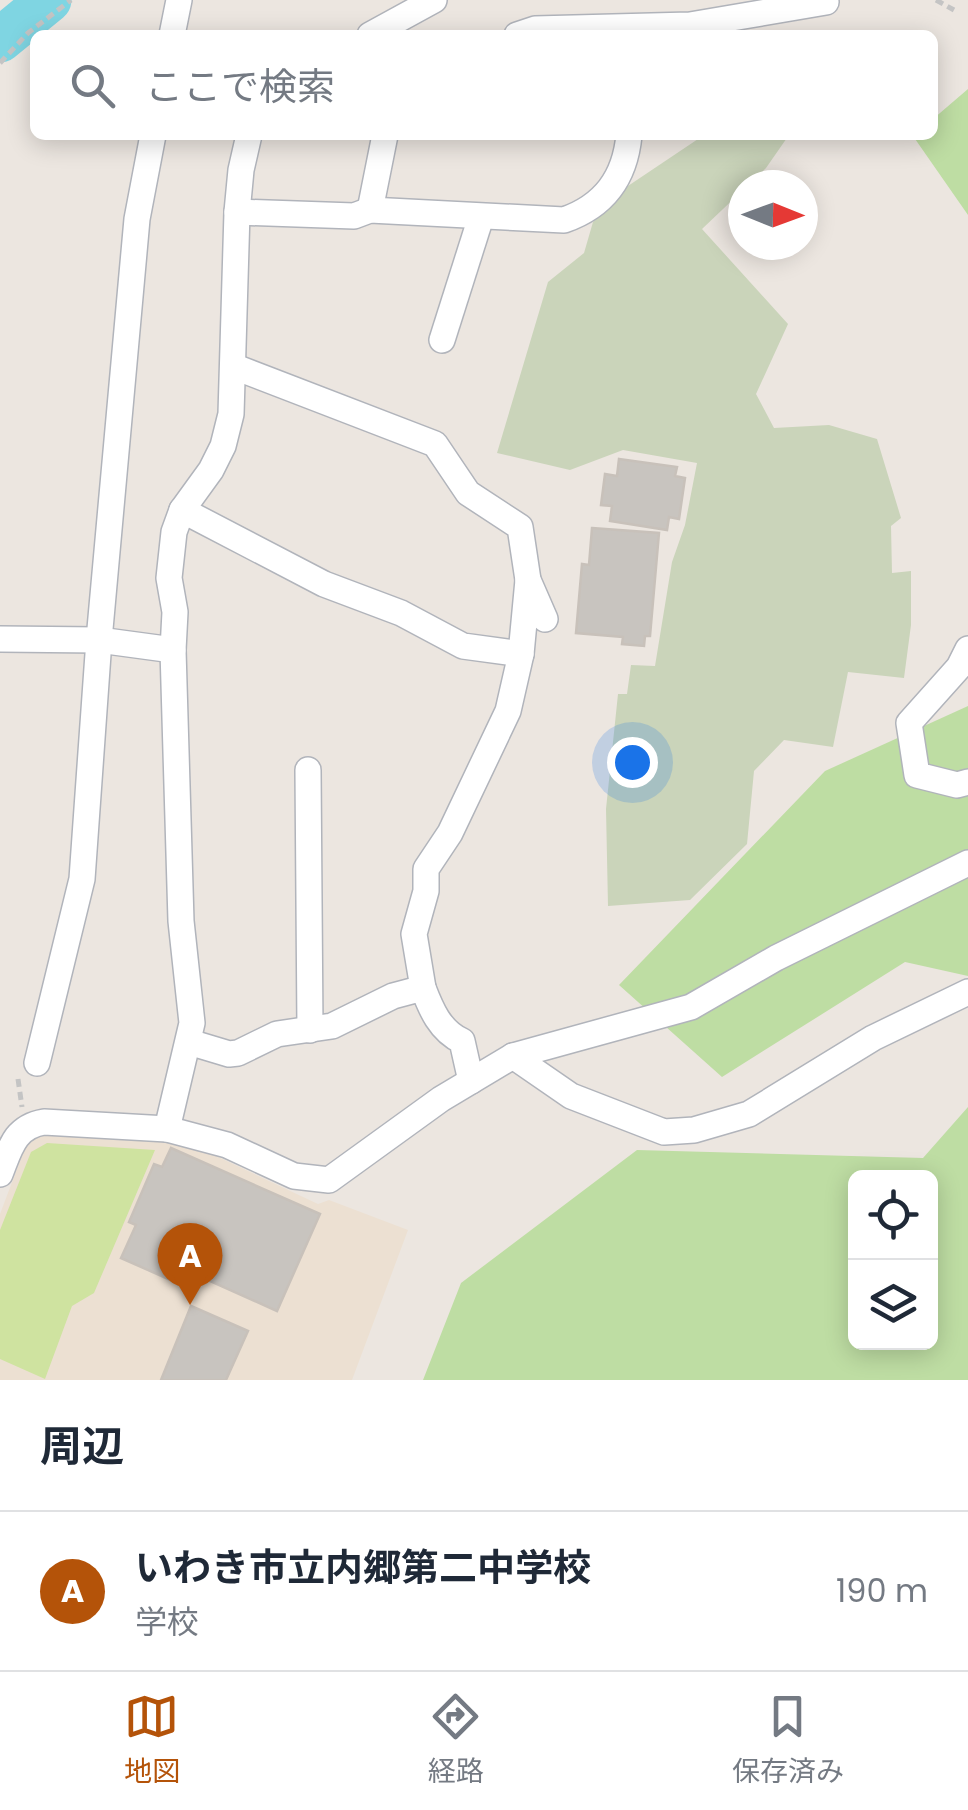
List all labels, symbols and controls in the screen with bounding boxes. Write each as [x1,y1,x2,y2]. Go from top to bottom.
search box [30,30,938,140]
icon: search [65,58,120,113]
text: ここで検索 [145,60,335,113]
north arrow [728,170,818,260]
your location [607,737,658,788]
map controls [848,1170,938,1350]
button: locate [848,1170,938,1260]
pin: A [158,1222,222,1305]
button: layers [848,1260,938,1350]
text: 周辺 [40,1417,124,1476]
text: いわき市立内郷第二中学校 [135,1541,591,1594]
text: A [61,1568,84,1613]
text: 190 m [836,1568,928,1613]
text: 学校 [135,1599,199,1644]
tab: 地図 [124,1689,180,1793]
tab: 経路 [428,1689,484,1793]
tab: 保存済み [732,1689,844,1793]

